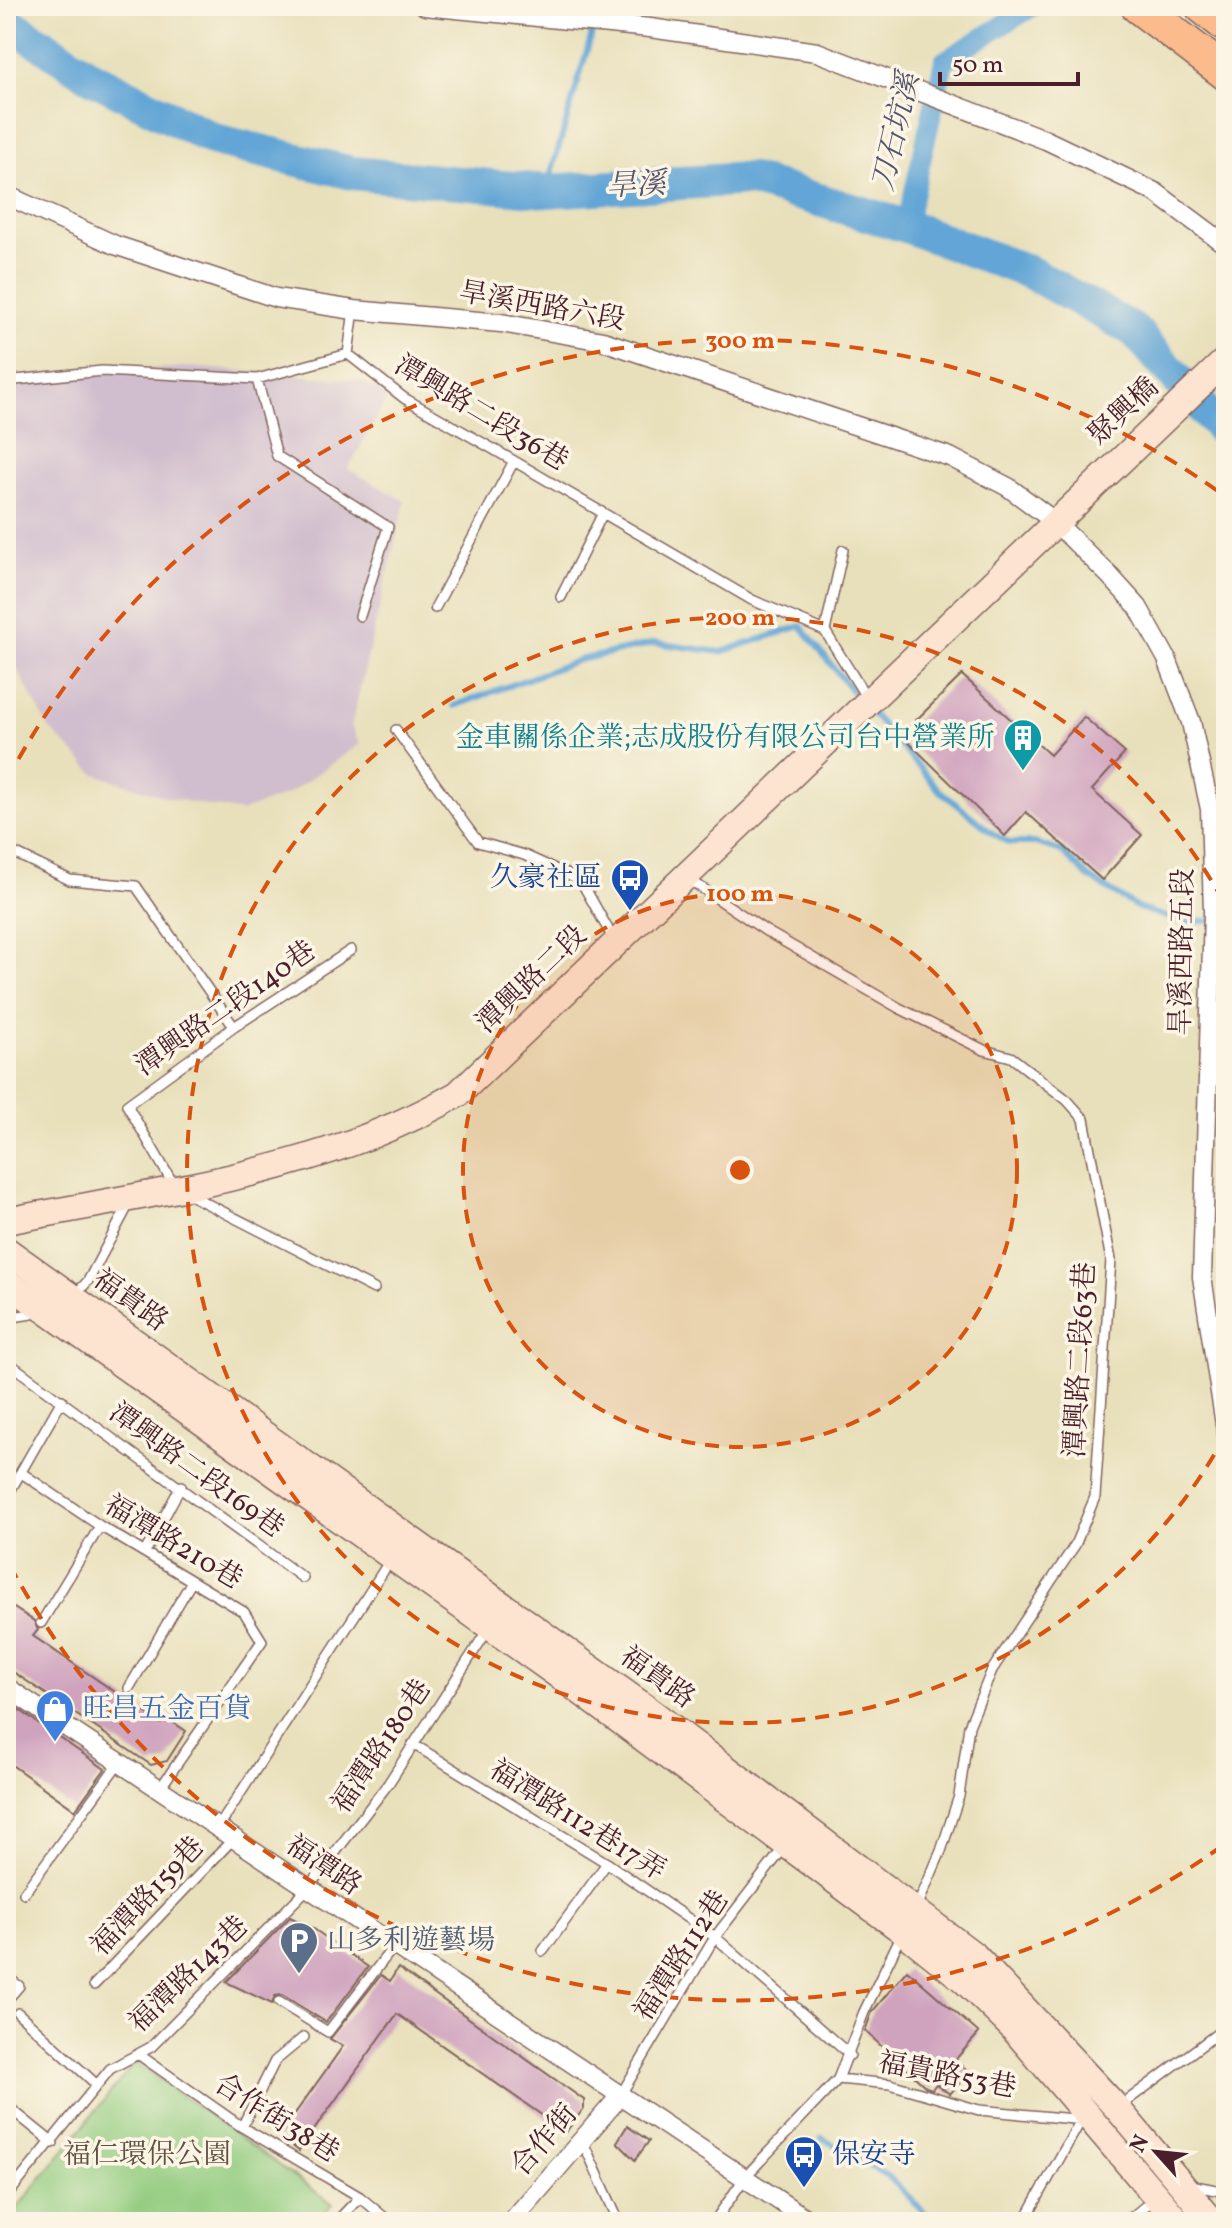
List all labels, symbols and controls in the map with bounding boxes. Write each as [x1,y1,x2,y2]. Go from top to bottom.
scale bar [940,36,1078,86]
text: 50 m [952,49,1004,83]
water label: 刀石坑溪 [863,66,932,195]
water label: 旱溪 [605,163,670,209]
street label: 旱溪西路六段 [456,273,628,341]
text: 300 m [705,325,775,359]
street label: 潭興路二段36巷 [387,347,575,481]
street label: 聚興橋 [1080,369,1168,455]
text: 200 m [705,602,775,636]
building icon: 金車關係企業;志成股份有限公司台中營業所 [1002,717,1044,772]
place label: 金車關係企業;志成股份有限公司台中營業所 [456,719,995,758]
bus stop icon: 久豪社區 [609,857,651,912]
place label: 久豪社區 [490,859,602,898]
street label: 旱溪西路五段 [1162,868,1204,1036]
text: 100 m [706,878,774,912]
street label: 潭興路二段 [468,917,596,1043]
street label: 潭興路二段140巷 [128,932,324,1086]
centre of rings [726,1156,754,1184]
street label: 福貴路 [85,1261,175,1341]
street label: 潭興路二段63巷 [1056,1261,1106,1459]
street label: 潭興路二段169巷 [101,1394,291,1548]
street label: 福潭路210巷 [97,1486,249,1600]
street label: 福貴路 [612,1638,702,1718]
street label: 福潭路180巷 [323,1672,441,1822]
shop icon: 旺昌五金百貨 [34,1688,76,1743]
place label: 旺昌五金百貨 [83,1690,251,1729]
street label: 福潭路112巷17弄 [481,1751,673,1891]
street label: 福潭路 [277,1826,369,1906]
street label: 福潭路159巷 [82,1829,214,1965]
street label: 福潭路112巷 [625,1883,739,2029]
street label: 福潭路143巷 [120,1908,258,2042]
parking icon: 山多利遊藝場 [278,1920,320,1975]
place label: 山多利遊藝場 [327,1922,495,1961]
street label: 福貴路53巷 [875,2044,1019,2108]
street label: 合作街38巷 [206,2065,346,2173]
street label: 合作街 [503,2097,587,2185]
north arrow [1116,2112,1196,2192]
text: N [1123,2130,1158,2158]
bus stop icon: 保安寺 [783,2134,825,2189]
park label: 福仁環保公園 [63,2136,231,2175]
place label: 保安寺 [832,2136,916,2175]

